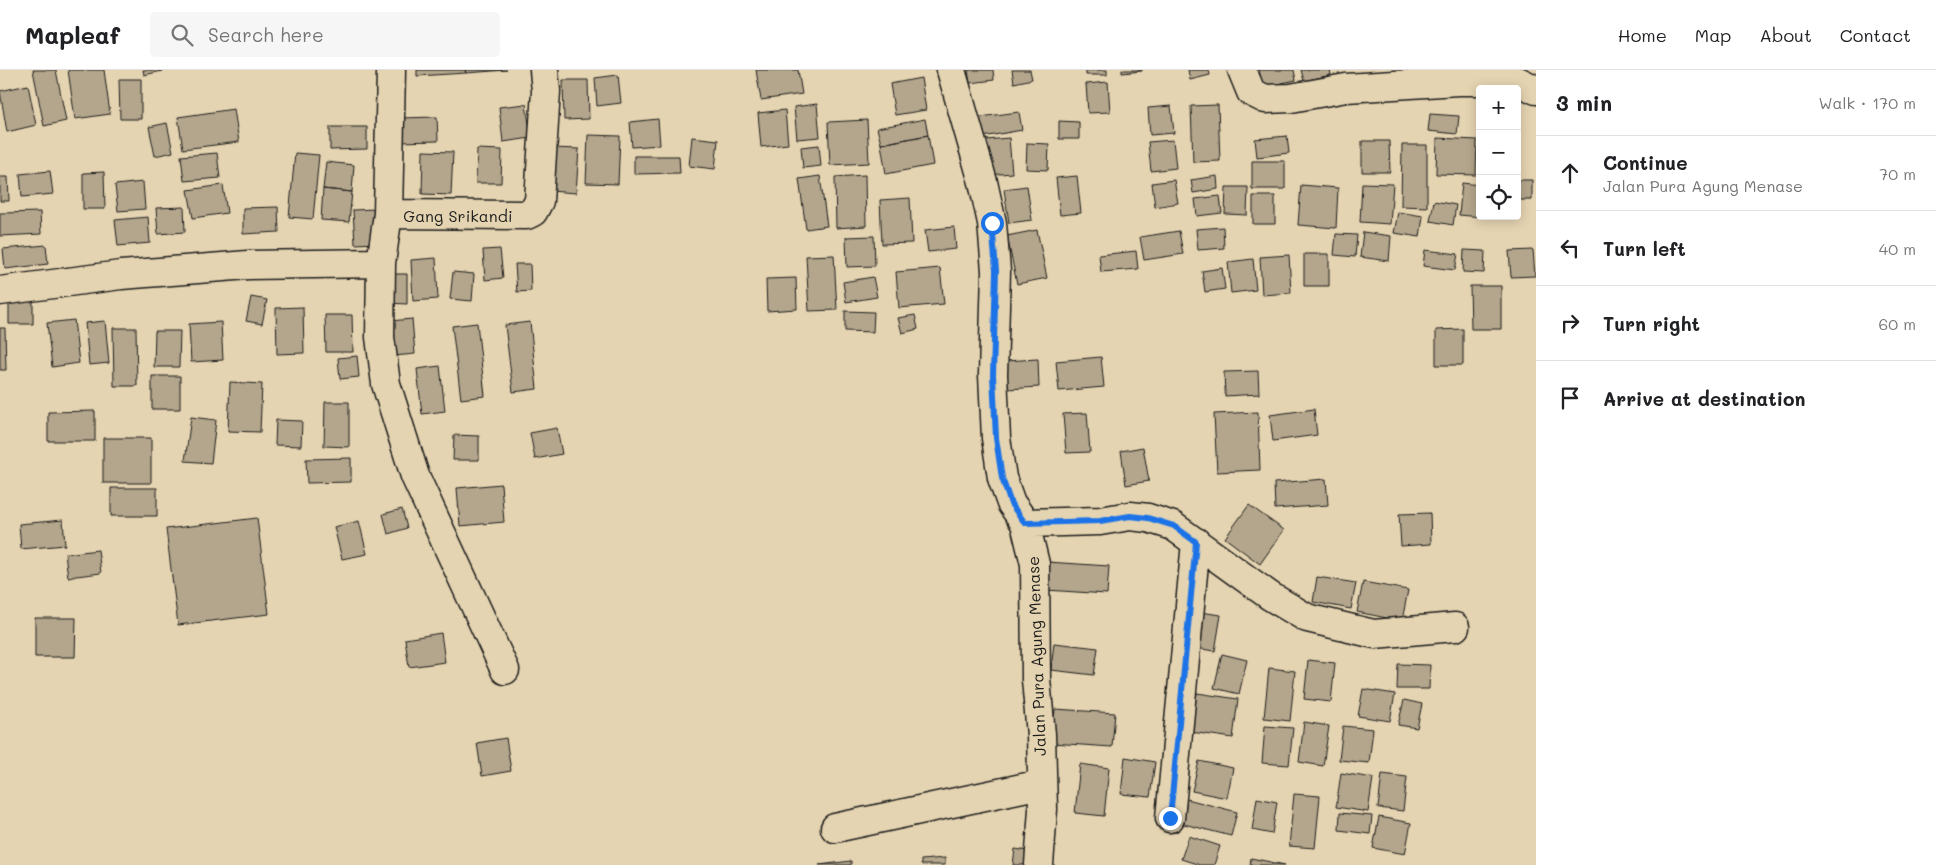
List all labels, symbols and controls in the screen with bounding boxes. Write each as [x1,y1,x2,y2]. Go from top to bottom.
search box [150,12,500,57]
text: Mapleaf [25,19,120,50]
icon: search [168,21,196,49]
text: Search here [208,22,324,47]
text: Home [1618,23,1667,47]
text: Map [1695,23,1731,47]
text: About [1759,23,1812,47]
text: Contact [1840,23,1911,47]
map controls [1476,85,1521,220]
button: + [1476,85,1521,130]
text: 3 min [1556,89,1612,116]
text: Walk · 170 m [1818,92,1916,113]
button: − [1476,130,1521,175]
text: Continue [1603,150,1688,175]
icon: ahead [1556,159,1584,187]
text: 70 m [1879,163,1916,184]
button: locate [1476,175,1521,220]
text: Jalan Pura Agung Menase [1603,175,1803,196]
street label: Gang Srikandi [403,205,513,226]
route start [981,212,1004,235]
icon: left [1556,234,1584,262]
text: Turn left [1603,236,1686,261]
text: 40 m [1879,238,1916,259]
icon: right [1556,309,1584,337]
text: Turn right [1603,311,1700,336]
text: 60 m [1879,313,1916,334]
icon: arrive [1556,384,1584,412]
text: Arrive at destination [1603,386,1806,411]
street label: Jalan Pura Agung Menase [1022,556,1050,756]
route end [1159,807,1182,830]

